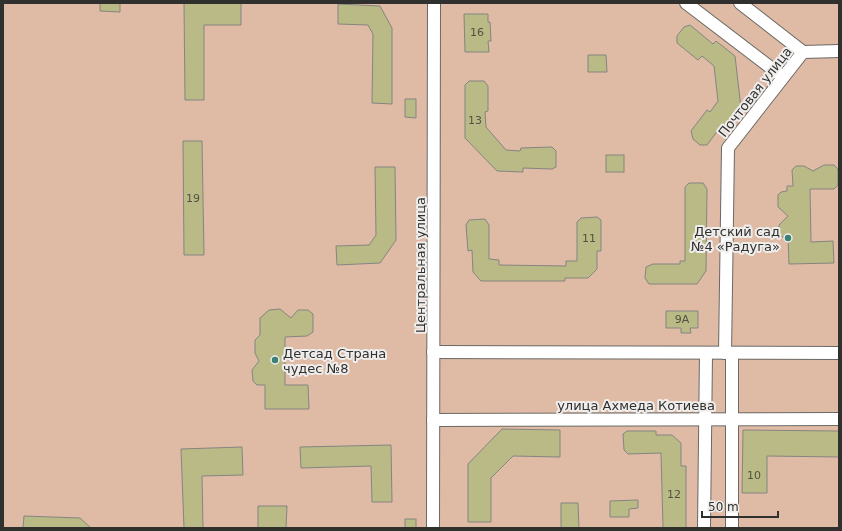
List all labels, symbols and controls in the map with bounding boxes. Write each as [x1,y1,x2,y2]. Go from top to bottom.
house number: 16 [470,26,484,39]
street label: Почтовая улица [715,44,795,140]
house number: 13 [468,114,482,127]
house number: 19 [186,192,200,205]
street label: Центральная улица [413,197,428,333]
place label: Детский сад №4 «Радуга» [691,224,780,254]
house number: 11 [582,232,596,245]
marker: Детский сад №4 «Радуга» [783,233,793,243]
house number: 9А [675,313,690,326]
place label: Детсад Страна чудес №8 [283,346,386,376]
marker: Детсад Страна чудес №8 [270,355,280,365]
street label: улица Ахмеда Котиева [557,398,715,413]
house number: 10 [747,469,761,482]
house number: 12 [667,488,681,501]
scale bar [702,493,778,519]
text: 50 m [708,500,739,514]

